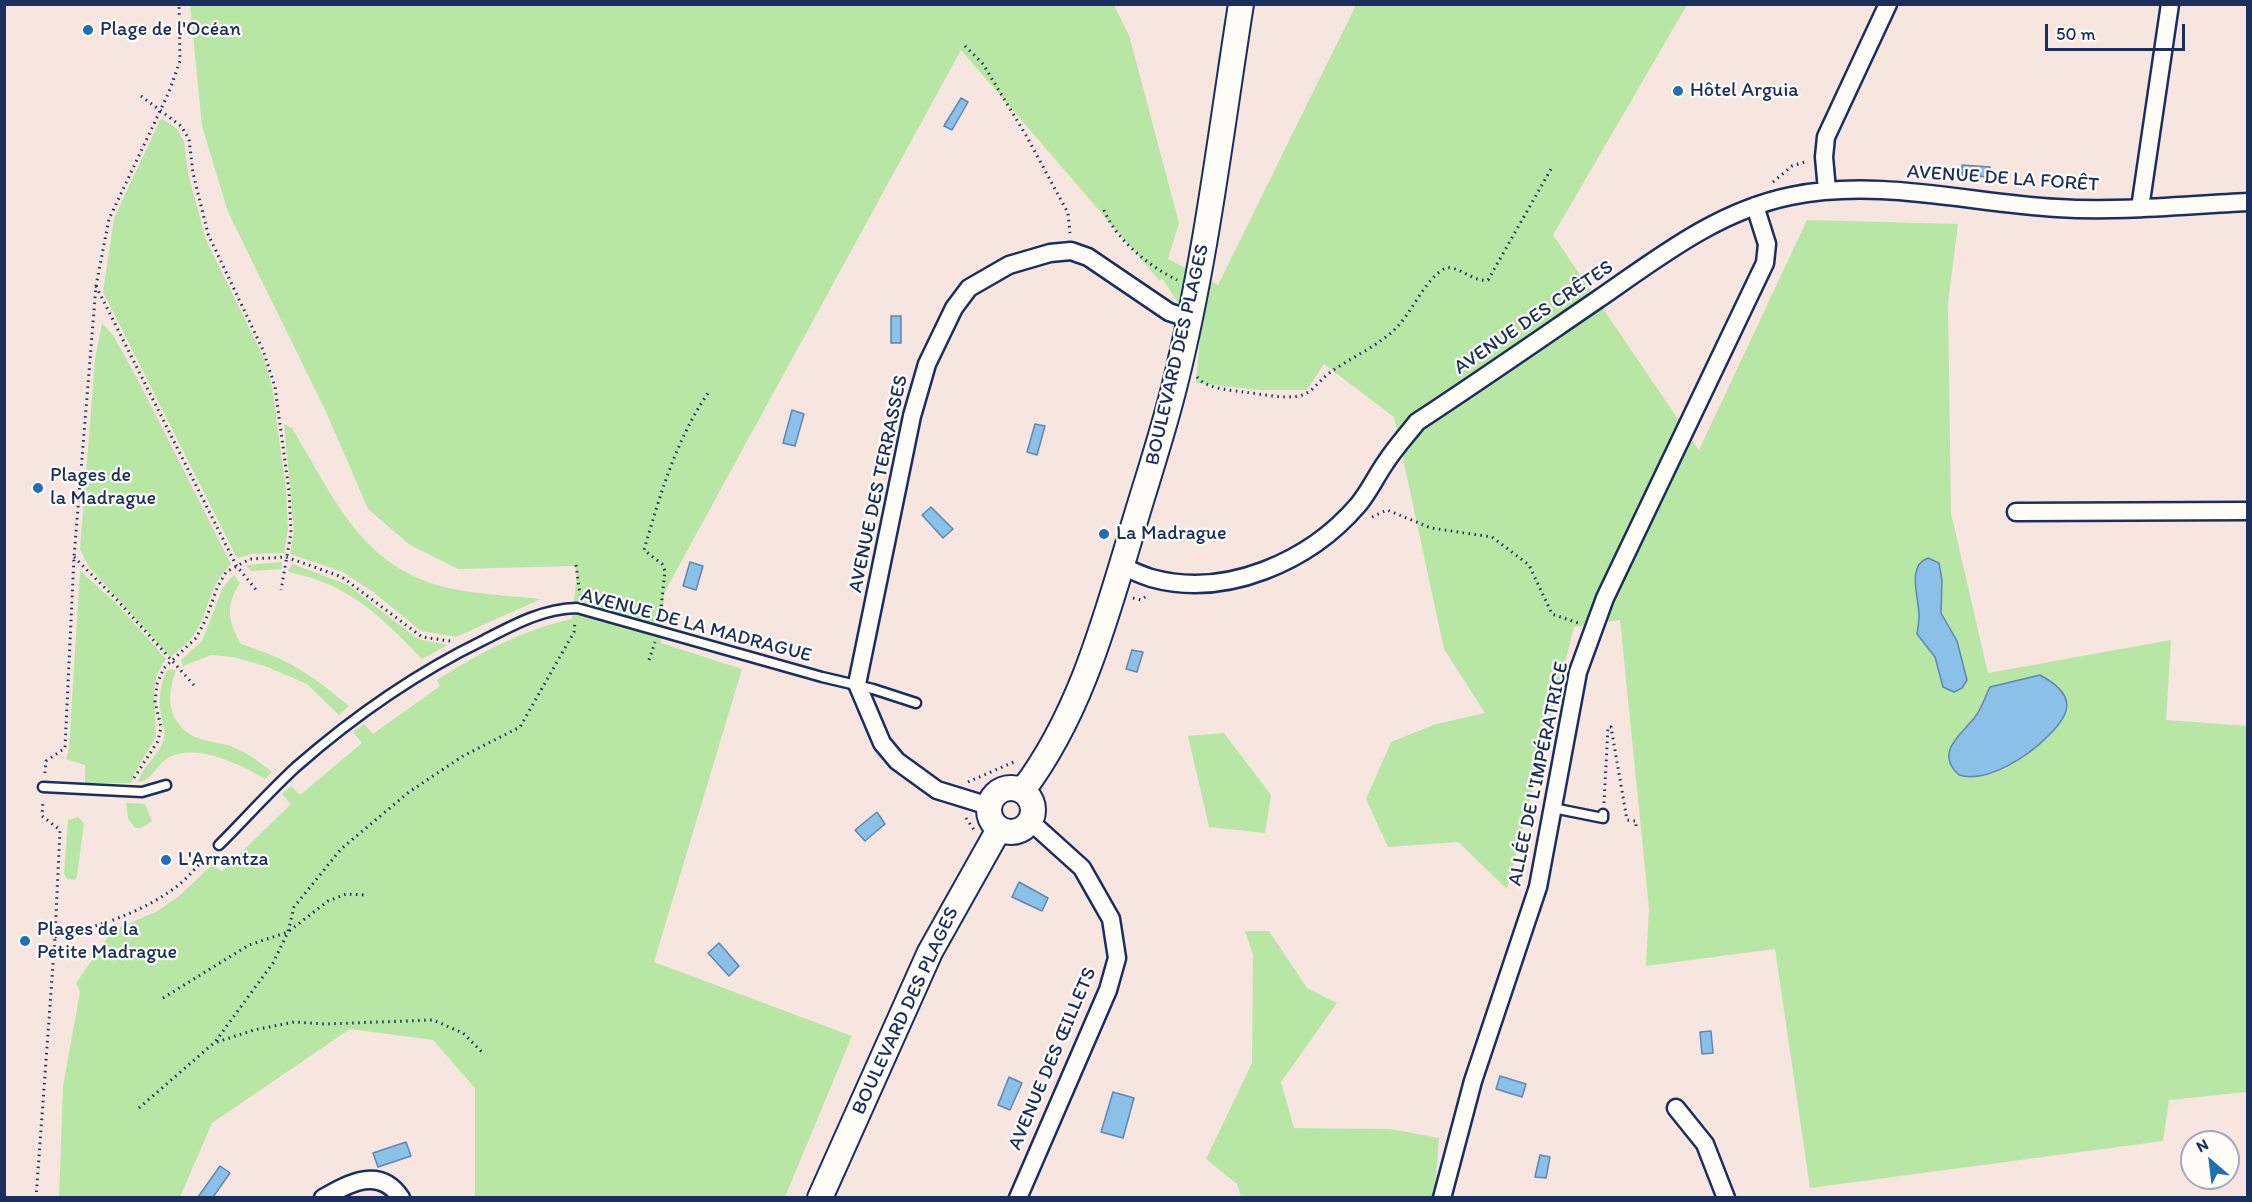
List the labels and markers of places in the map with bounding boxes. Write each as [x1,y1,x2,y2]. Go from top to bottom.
place label: Plage de l'Océan [100,18,241,42]
marker: Plage de l'Océan [81,23,95,37]
place label: Hôtel Arguia [1690,79,1799,103]
marker: Hôtel Arguia [1671,84,1685,98]
place label: Plages de la Madrague [50,464,156,511]
marker: Plages de la Madrague [31,481,45,495]
place label: La Madrague [1116,522,1226,546]
marker: La Madrague [1097,527,1111,541]
place label: L'Arrantza [178,848,268,872]
marker: L'Arrantza [159,853,173,867]
place label: Plages de la Petite Madrague [37,918,177,965]
marker: Plages de la Petite Madrague [18,934,32,948]

